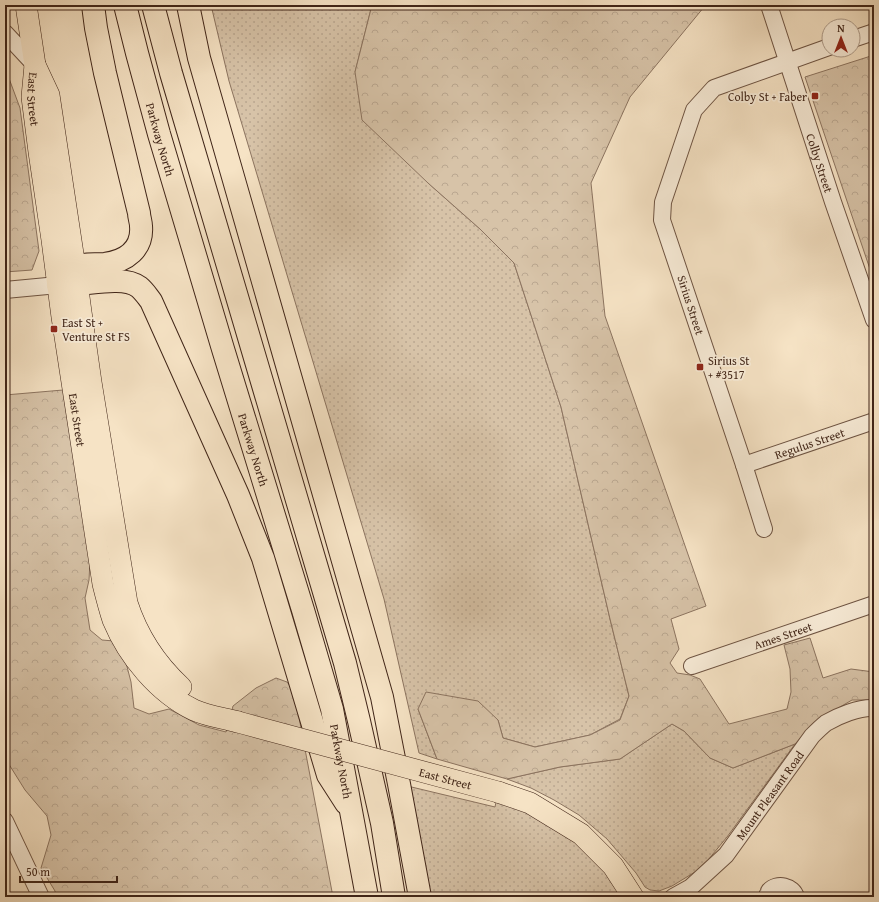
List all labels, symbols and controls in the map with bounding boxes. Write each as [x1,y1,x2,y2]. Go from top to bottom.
north arrow [821,18,861,58]
text: N [837,20,845,36]
street label: East Street [23,72,44,128]
place label: Colby St + Faber [728,88,807,105]
marker: Colby St + Faber [810,91,820,101]
street label: Parkway North [142,101,180,178]
street label: Colby Street [803,131,838,195]
street label: Sirius Street [673,273,709,338]
place label: East St + Venture St FS [62,314,130,345]
marker: East St + Venture St FS [49,324,59,334]
place label: Sirius St + #3517 [708,352,750,383]
marker: Sirius St + #3517 [695,362,705,372]
street label: East Street [65,392,90,449]
street label: Parkway North [235,411,273,489]
street label: Regulus Street [772,423,847,463]
street label: Ames Street [751,617,815,653]
street label: Parkway North [326,722,357,800]
street label: Mount Pleasant Road [731,746,808,843]
street label: East Street [417,763,475,793]
scale bar [20,858,117,884]
text: 50 m [26,863,50,880]

